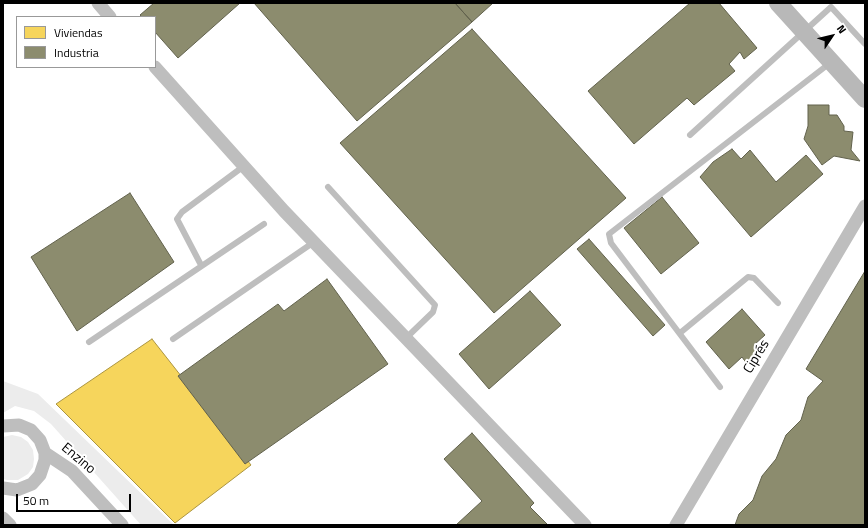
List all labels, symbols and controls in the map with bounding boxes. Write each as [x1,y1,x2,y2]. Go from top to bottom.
legend [16,16,156,68]
north arrow [812,16,852,56]
text: N [833,21,851,37]
text: Viviendas [54,23,102,42]
text: Industria [54,43,99,62]
street label: Ciprés [740,337,774,377]
street label: Enzino [57,440,99,478]
scale bar [18,486,133,512]
text: 50 m [23,491,49,510]

